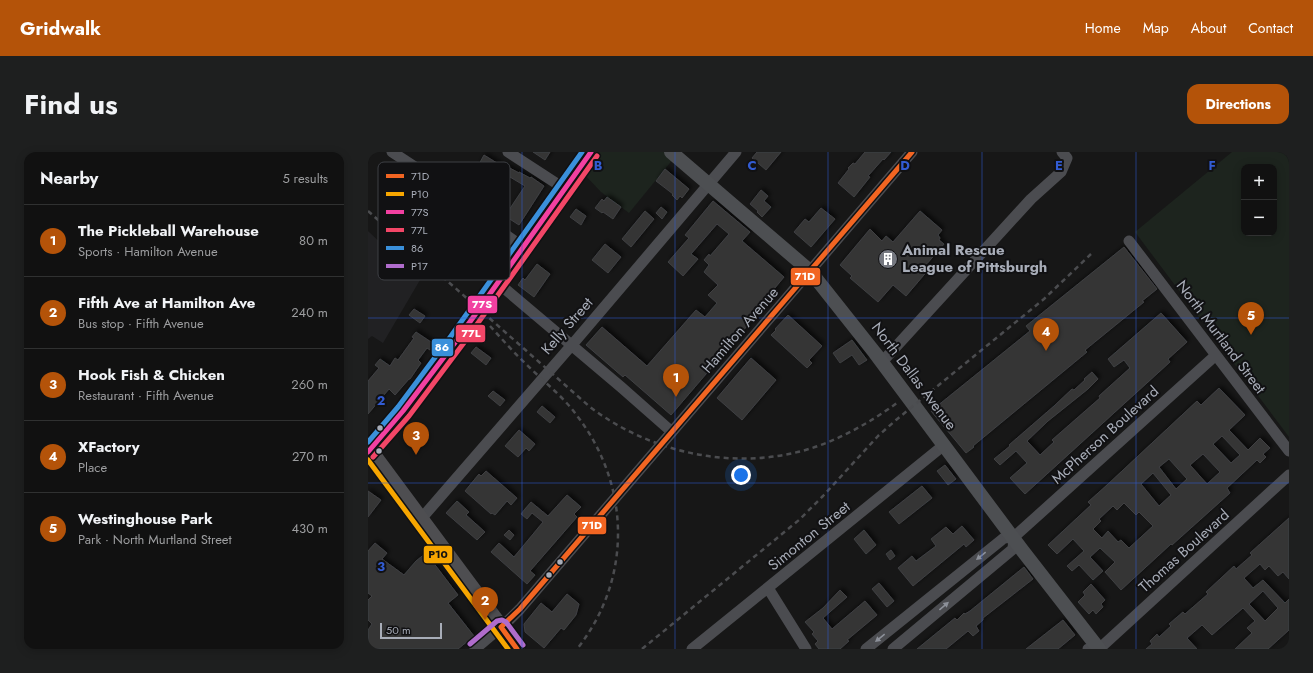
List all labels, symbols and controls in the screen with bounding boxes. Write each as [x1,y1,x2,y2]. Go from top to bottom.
text: Gridwalk [20,15,101,42]
text: Home [1085,18,1121,38]
text: Map [1143,18,1169,38]
text: About [1191,18,1226,38]
text: Contact [1248,18,1293,38]
text: Find us [24,84,118,125]
button: Directions [1187,84,1289,124]
text: B [594,156,603,175]
text: C [747,156,757,175]
text: D [900,156,910,175]
text: E [1055,156,1063,175]
text: F [1208,156,1216,175]
legend [378,162,510,280]
map controls [1241,164,1277,236]
button: + [1241,164,1277,200]
text: Nearby [40,166,98,190]
text: 71D [411,168,430,184]
text: 5 results [282,169,328,188]
text: P10 [411,186,429,202]
button: − [1241,200,1277,236]
text: 77S [411,204,429,220]
text: The Pickleball Warehouse [78,220,259,242]
text: 77L [411,222,428,238]
text: 1 [50,231,56,250]
text: 80 m [299,231,328,250]
place label: Animal Rescue League of Pittsburgh [901,239,1047,278]
text: 86 [411,240,423,256]
text: Sports · Hamilton Avenue [78,242,218,261]
building icon: Animal Rescue League of Pittsburgh [877,248,899,270]
text: P17 [411,258,428,274]
line badge: 71D [790,267,821,286]
text: 71D [795,268,815,284]
street label: North Murtland Street [1171,276,1271,399]
street label: Hamilton Avenue [696,282,784,378]
text: Fifth Ave at Hamilton Ave [78,292,255,314]
street label: Kelly Street [536,292,598,359]
line badge: 77S [467,295,498,314]
text: 77S [472,296,492,312]
pin: 5 [1238,302,1264,335]
text: 2 [49,303,57,322]
text: 240 m [291,303,328,322]
text: Bus stop · Fifth Avenue [78,314,204,333]
street label: North Dallas Avenue [866,318,962,435]
pin: 4 [1033,318,1059,351]
line badge: 77L [455,324,486,343]
text: 77L [461,325,481,341]
line badge: 86 [431,338,454,357]
text: 86 [435,339,449,355]
text: Hook Fish & Chicken [78,364,225,386]
pin: 1 [663,364,689,397]
text: 3 [49,375,57,394]
text: 260 m [291,375,328,394]
street label: McPherson Boulevard [1046,381,1164,489]
text: Restaurant · Fifth Avenue [78,386,214,405]
text: 2 [377,391,385,410]
pin: 3 [403,422,429,455]
unlabelled marker [375,423,385,433]
text: XFactory [78,436,140,458]
unlabelled marker [374,446,384,456]
text: 4 [48,447,58,466]
text: 270 m [292,447,328,466]
text: Place [78,458,107,477]
your location [731,465,751,485]
street label: Simonton Street [763,496,855,576]
street label: Thomas Boulevard [1134,504,1234,598]
text: Westinghouse Park [78,508,213,530]
line badge: 71D [577,516,607,535]
text: 71D [582,517,602,533]
text: 5 [49,519,57,538]
text: 430 m [291,519,328,538]
text: Park · North Murtland Street [78,530,232,549]
line badge: P10 [423,545,453,564]
text: P10 [428,546,448,562]
one-way arrow [976,551,987,560]
text: 3 [377,557,385,576]
unlabelled marker [555,557,565,567]
unlabelled marker [544,570,554,580]
pin: 2 [472,587,498,620]
one-way arrow [939,602,950,611]
scale bar [380,621,442,640]
text: 50 m [386,622,411,638]
one-way arrow [875,633,886,642]

